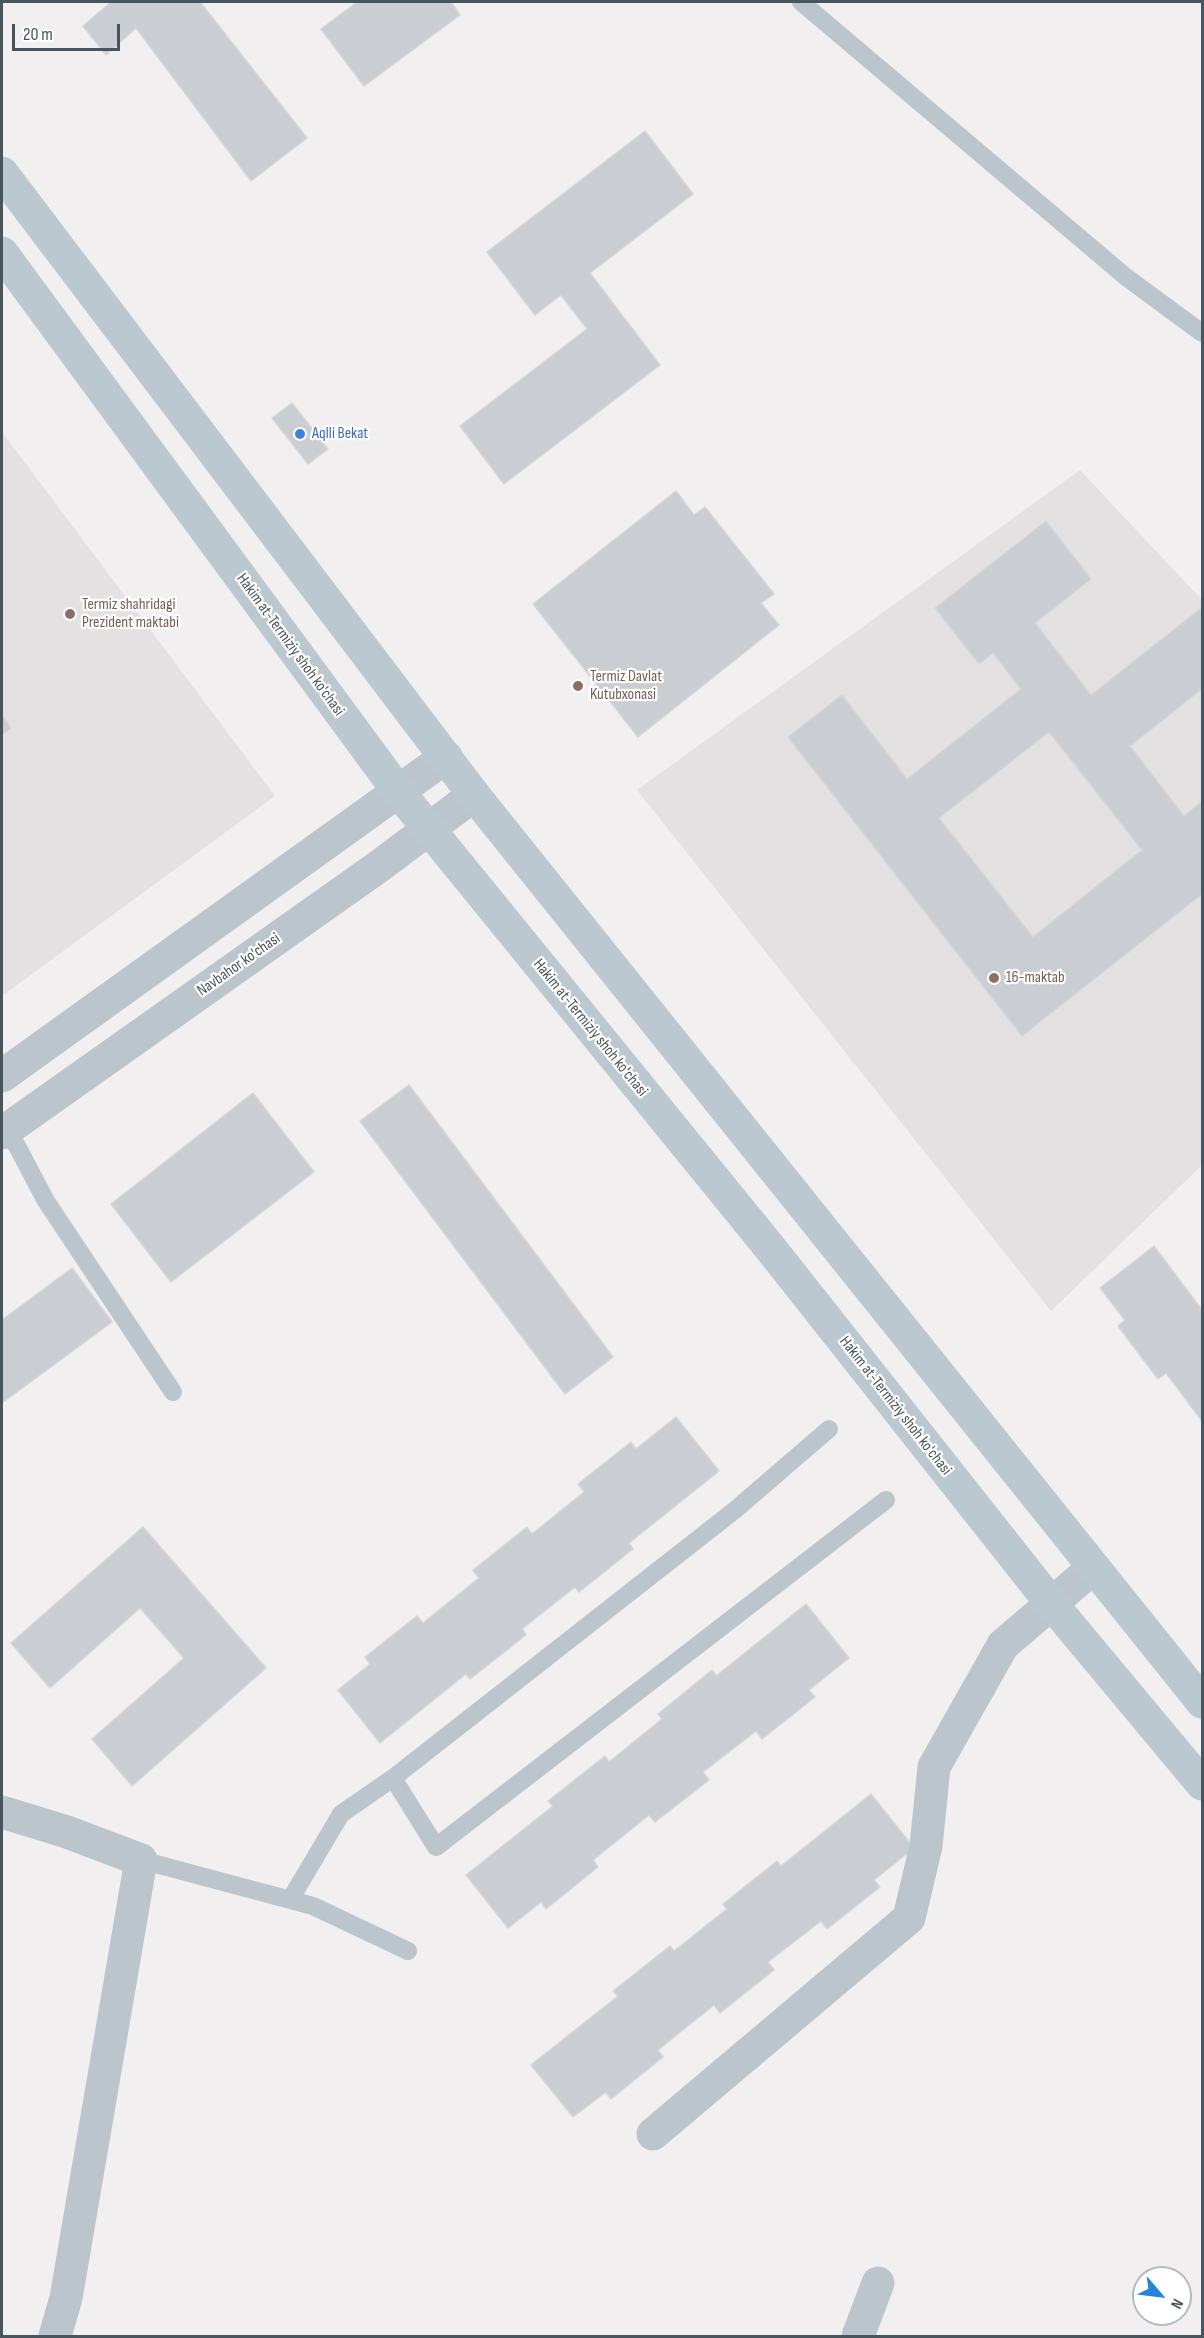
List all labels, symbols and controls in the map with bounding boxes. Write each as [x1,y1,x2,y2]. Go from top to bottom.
scale bar [15,12,123,50]
text: 20 m [23,24,53,45]
place label: Aqlli Bekat [312,424,368,444]
marker: Aqlli Bekat [293,427,307,441]
street label: Hakim at-Termiziy shoh ko'chasi [232,570,348,720]
place label: Termiz shahridagi Prezident maktabi [82,595,179,633]
marker: Termiz shahridagi Prezident maktabi [63,607,77,621]
place label: Termiz Davlat Kutubxonasi [590,667,662,705]
marker: Termiz Davlat Kutubxonasi [571,679,585,693]
street label: Navbahor ko'chasi [194,929,284,1001]
street label: Hakim at-Termiziy shoh ko'chasi [529,955,651,1101]
place label: 16-maktab [1006,968,1065,988]
marker: 16-maktab [987,971,1001,985]
street label: Hakim at-Termiziy shoh ko'chasi [835,1333,955,1479]
north arrow [1132,2266,1192,2326]
text: N [1166,2296,1187,2312]

